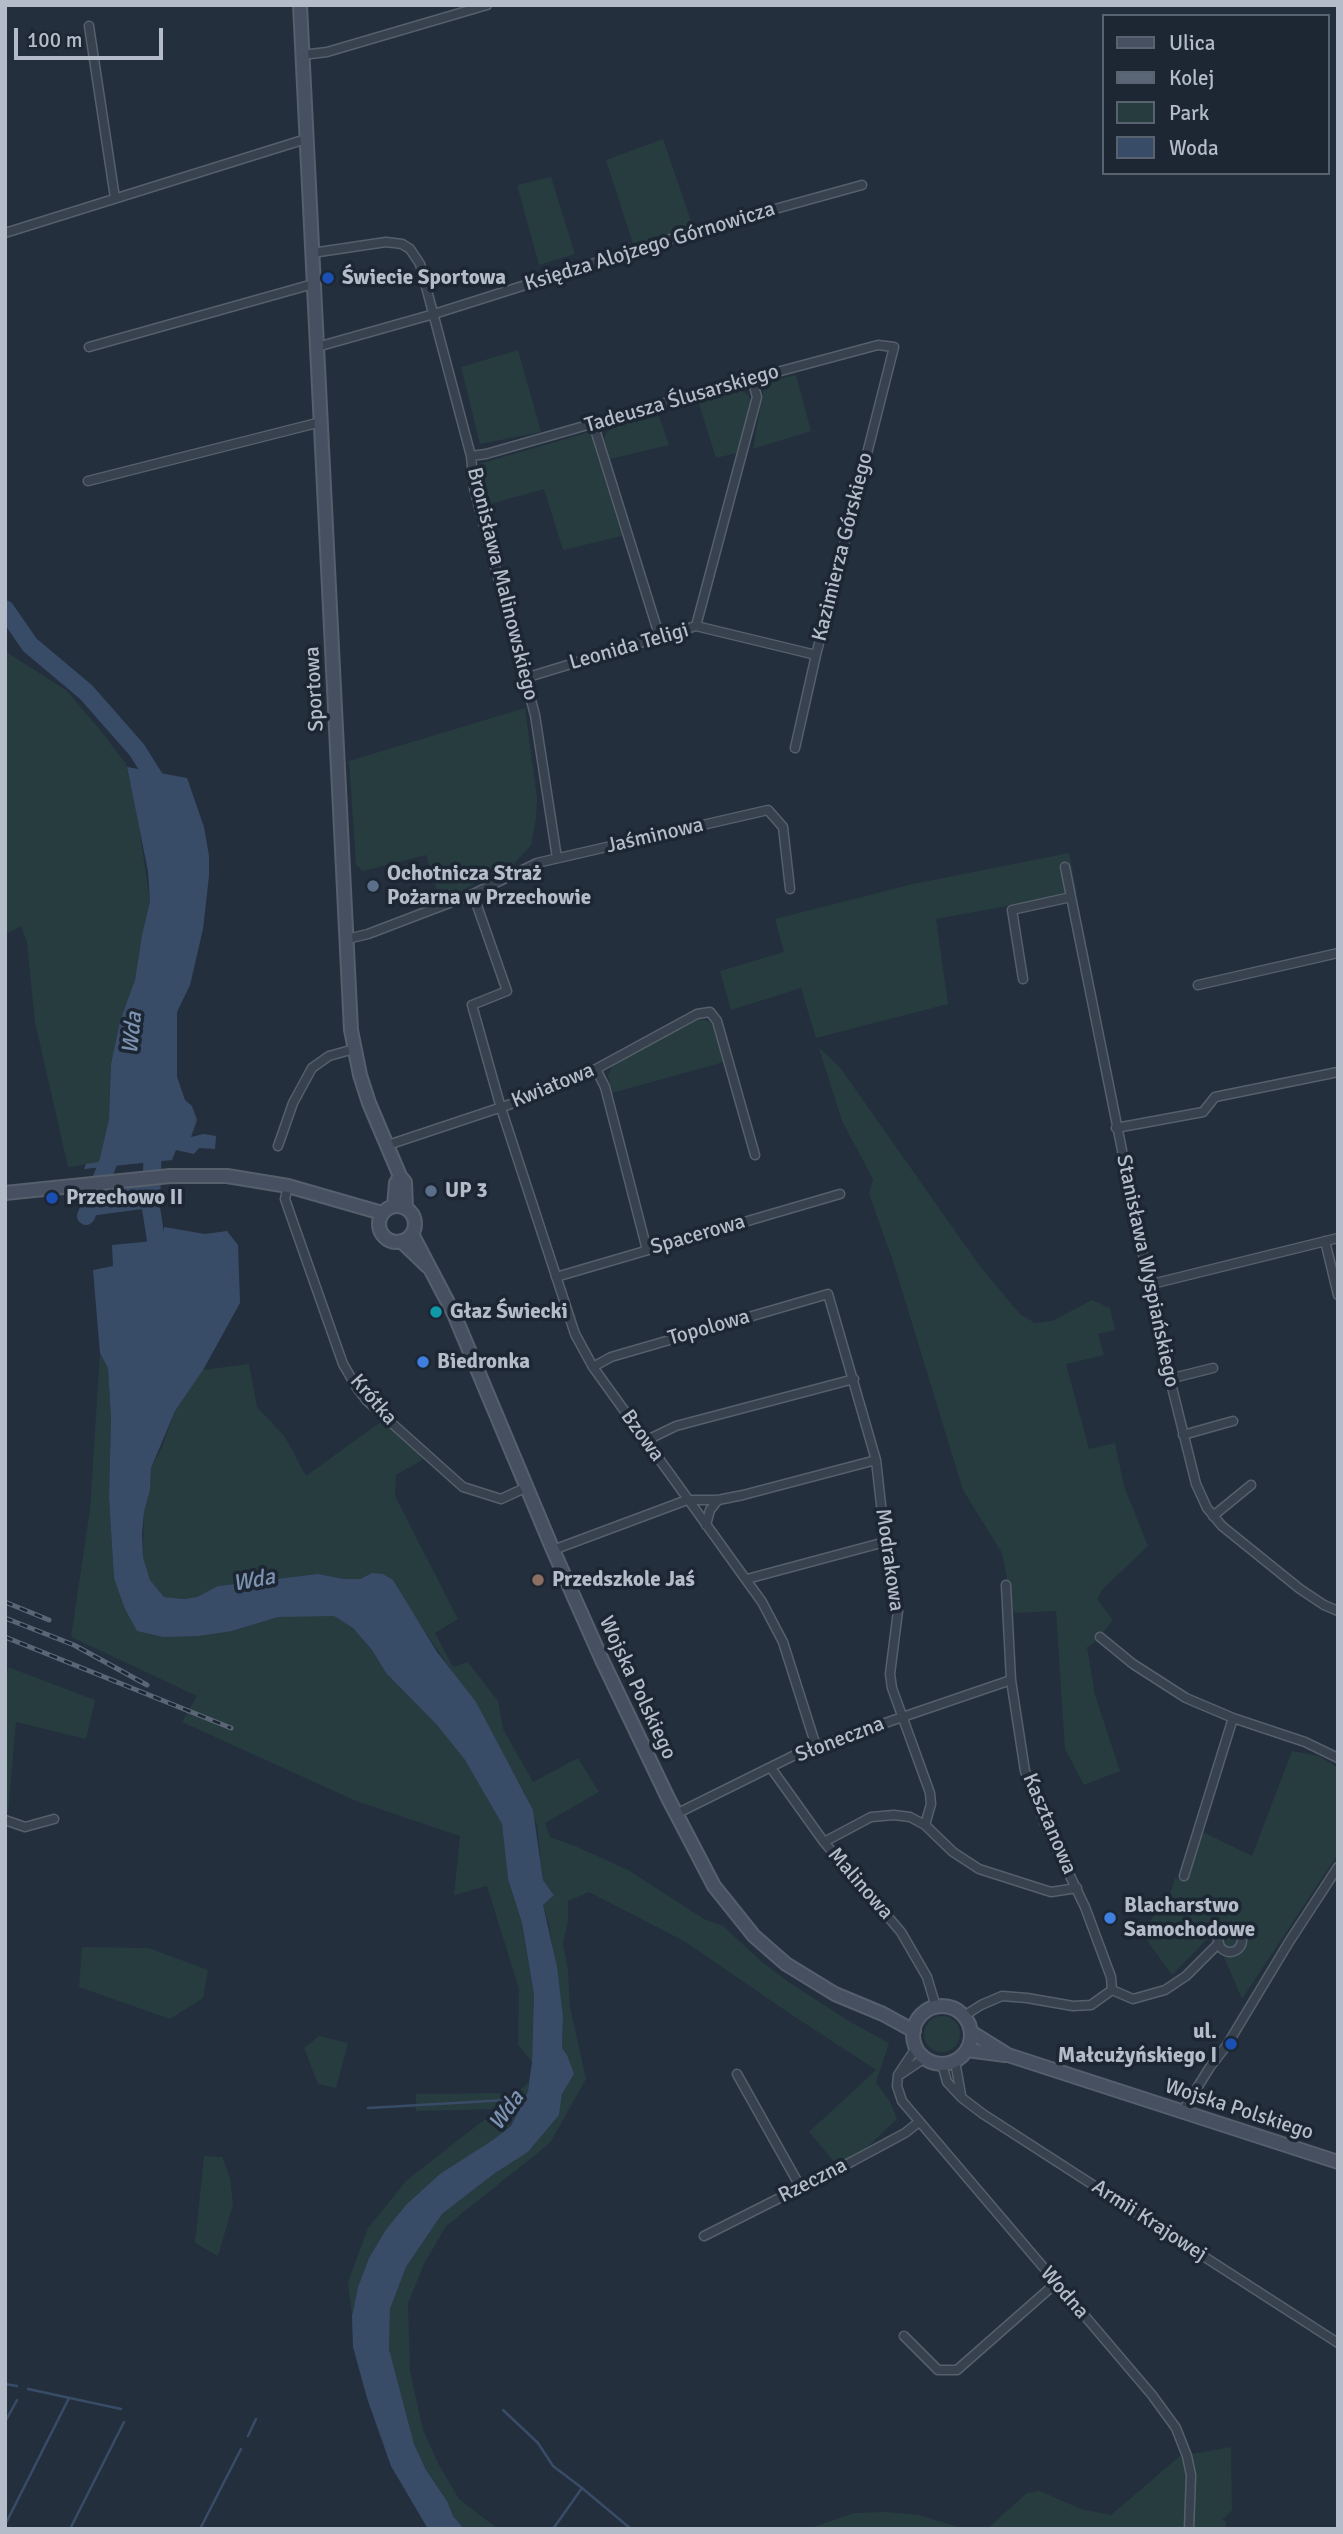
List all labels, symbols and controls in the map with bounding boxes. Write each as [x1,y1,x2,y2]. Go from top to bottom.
scale bar [18,14,166,58]
legend [1102,14,1329,175]
text: 100 m [27,27,82,53]
text: Ulica [1169,30,1215,56]
text: Kolej [1169,65,1214,91]
text: Park [1169,100,1209,126]
text: Woda [1169,135,1219,161]
street label: Księdza Alojzego Górnowicza [522,197,778,297]
place label: Świecie Sportowa [342,265,506,291]
marker: Świecie Sportowa [320,270,336,286]
street label: Tadeusza Ślusarskiego [582,359,782,439]
street label: Kazimierza Górskiego [807,450,879,644]
street label: Bronisława Malinowskiego [461,465,543,703]
street label: Leonida Teligi [566,618,692,676]
street label: Sportowa [300,646,330,732]
street label: Jaśminowa [604,813,706,859]
place label: Ochotnicza Straż Pożarna w Przechowie [387,861,591,911]
marker: Ochotnicza Straż Pożarna w Przechowie [365,878,381,894]
water label: Wda [117,1010,149,1056]
street label: Kwiatowa [508,1058,598,1114]
street label: Stanisława Wyspiańskiego [1110,1152,1184,1390]
place label: UP 3 [445,1178,487,1204]
marker: UP 3 [423,1183,439,1199]
place label: Przechowo II [66,1185,183,1211]
marker: Przechowo II [44,1190,60,1206]
street label: Spacerowa [648,1209,748,1261]
place label: Głaz Świecki [450,1299,568,1325]
marker: Głaz Świecki [428,1304,444,1320]
street label: Topolowa [665,1304,753,1352]
place label: Biedronka [437,1349,530,1375]
marker: Biedronka [415,1354,431,1370]
street label: Krótka [344,1369,402,1431]
street label: Bzowa [615,1405,669,1467]
street label: Modrakowa [869,1507,909,1613]
water label: Wda [231,1564,277,1598]
place label: Przedszkole Jaś [552,1567,695,1593]
marker: Przedszkole Jaś [530,1572,546,1588]
street label: Wojska Polskiego [593,1612,681,1764]
street label: Słoneczna [792,1712,888,1768]
street label: Kasztanowa [1016,1770,1082,1878]
street label: Malinowa [822,1843,898,1925]
place label: Blacharstwo Samochodowe [1124,1893,1255,1943]
marker: Blacharstwo Samochodowe [1102,1910,1118,1926]
place label: ul. Małcużyńskiego I [1058,2019,1217,2069]
marker: ul. Małcużyńskiego I [1223,2036,1239,2052]
street label: Wojska Polskiego [1161,2074,1317,2146]
water label: Wda [483,2086,531,2136]
street label: Rzeczna [775,2153,851,2209]
street label: Armii Krajowej [1087,2175,1211,2267]
street label: Wodna [1034,2262,1094,2324]

